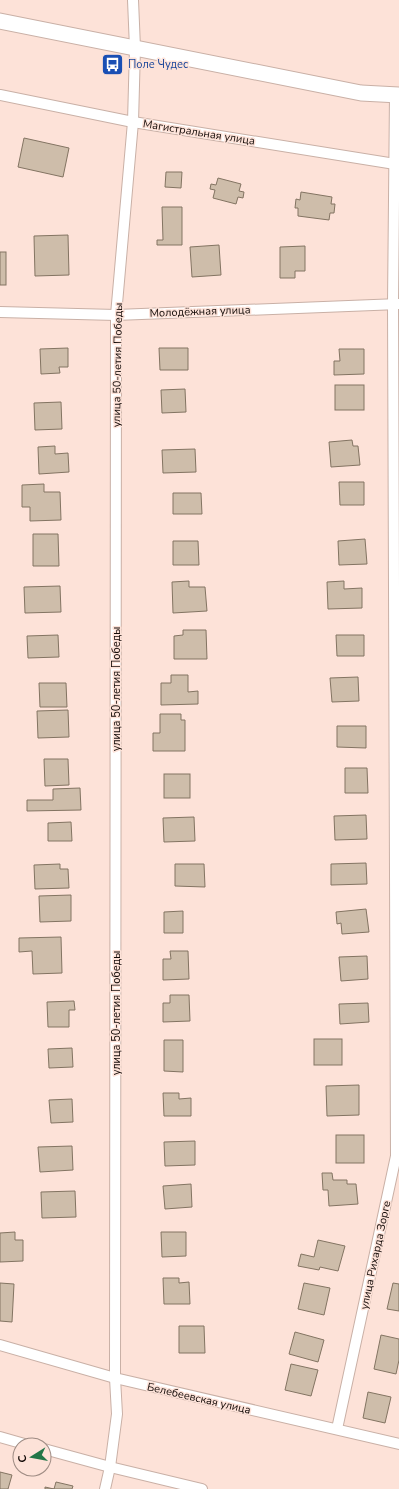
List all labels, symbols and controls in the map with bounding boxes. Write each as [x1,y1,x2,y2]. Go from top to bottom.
bus stop icon: Поле Чудес [100,51,126,77]
place label: Поле Чудес [128,57,188,72]
street label: Магистральная улица [142,116,256,149]
street label: Молодёжная улица [149,302,251,321]
street label: улица 50-летия Победы [109,303,126,427]
street label: улица 50-летия Победы [109,627,124,751]
street label: улица 50-летия Победы [109,951,124,1075]
street label: улица Рихарда Зорге [357,1199,394,1311]
street label: Белебеевская улица [146,1379,252,1418]
north arrow [12,1437,52,1477]
text: С [14,1453,31,1464]

